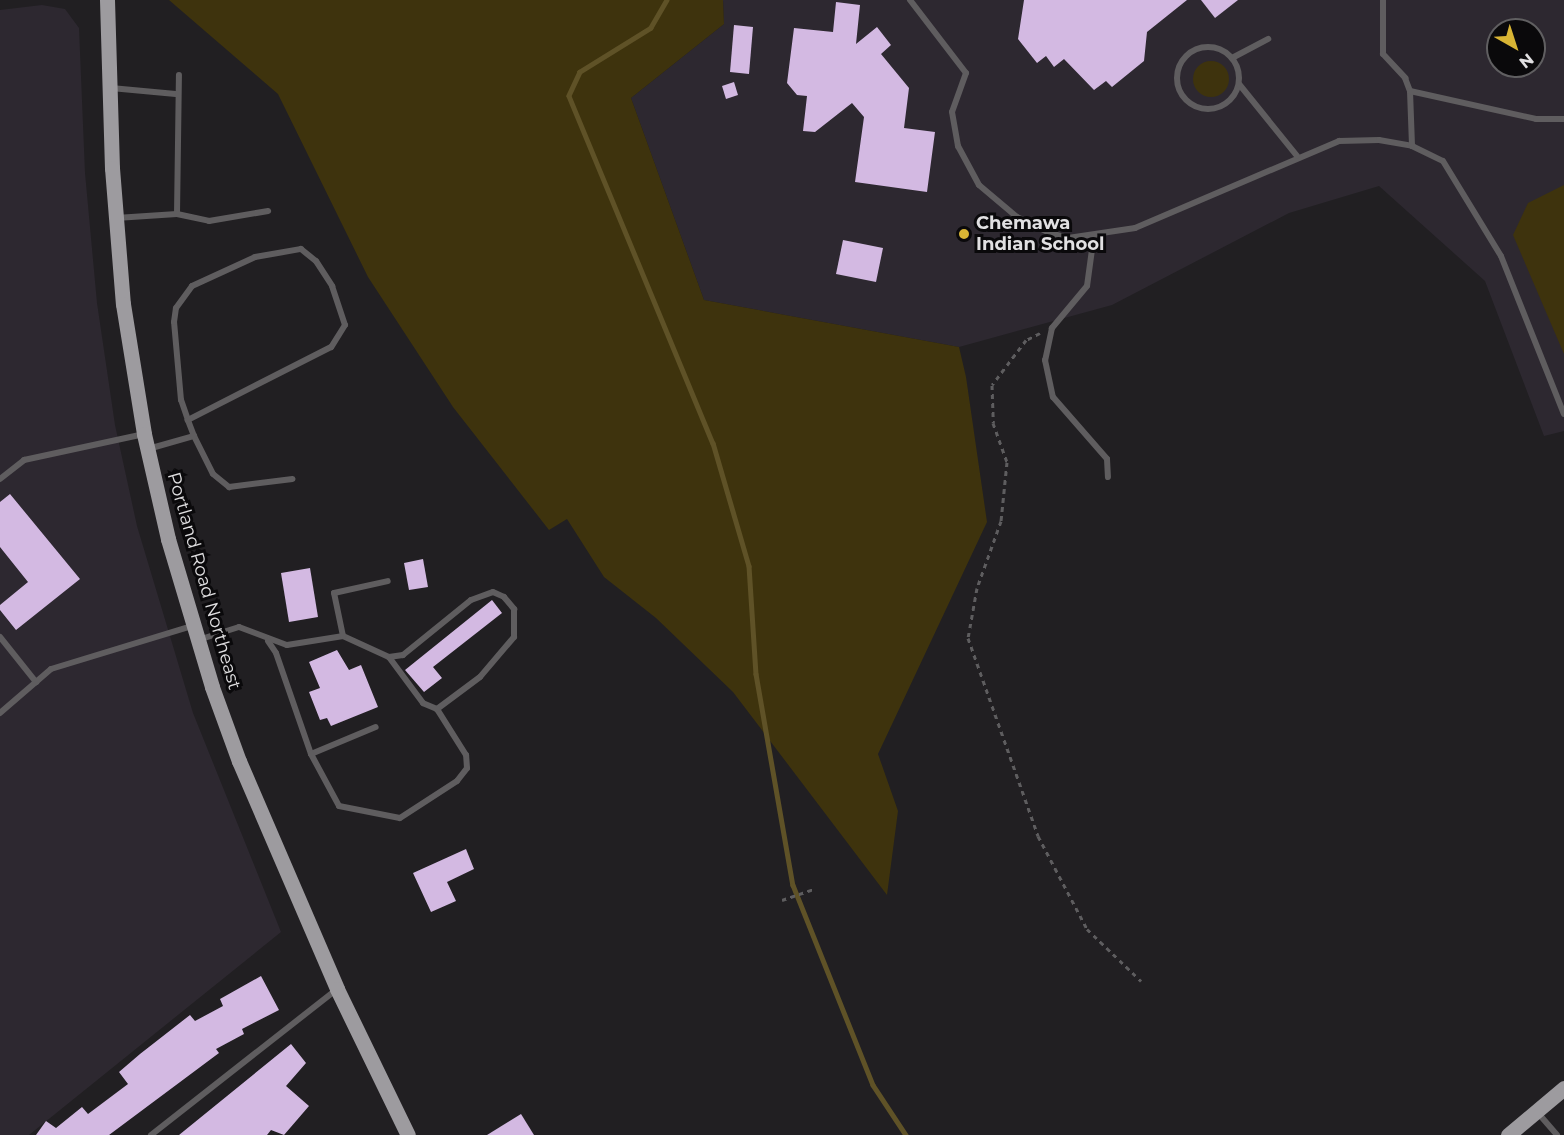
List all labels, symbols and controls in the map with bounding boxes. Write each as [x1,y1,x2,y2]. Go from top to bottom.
north arrow [1486,18,1546,78]
text: N [1515,49,1537,72]
place label: Chemawa Indian School [976,213,1104,256]
marker: Chemawa Indian School [957,227,971,241]
street label: Portland Road Northeast [163,470,245,692]

